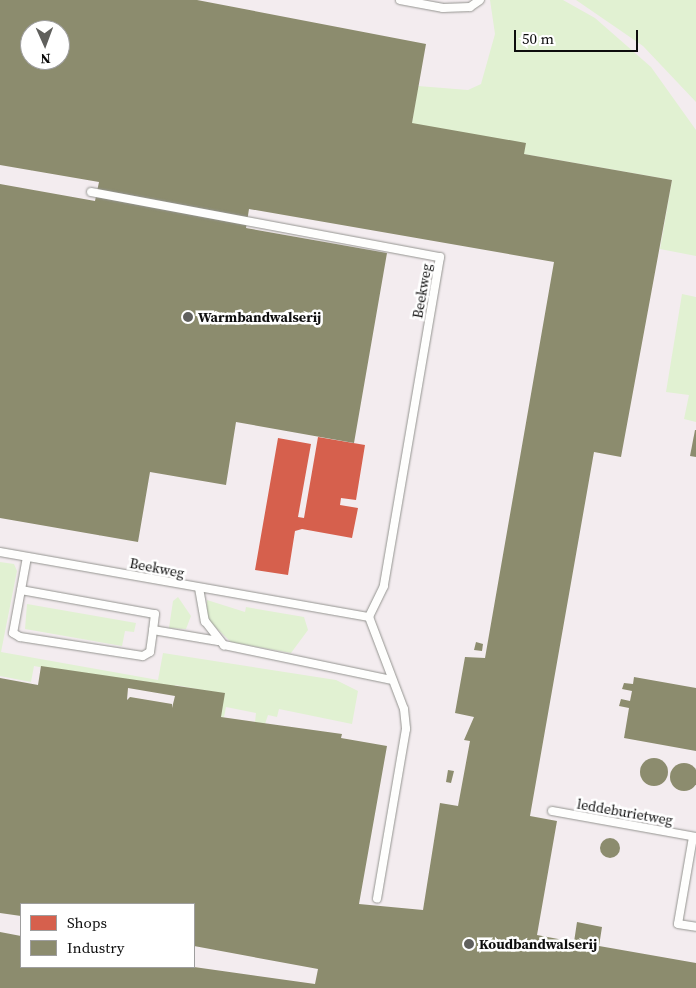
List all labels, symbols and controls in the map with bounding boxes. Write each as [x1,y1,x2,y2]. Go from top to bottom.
north arrow [20,20,70,70]
scale bar [516,20,640,52]
text: 50 m [522,28,554,49]
text: N [40,49,51,69]
street label: Beekweg [409,262,435,320]
place label: Warmbandwalserij [198,309,321,325]
marker: Warmbandwalserij [182,311,194,323]
street label: Beekweg [128,554,186,582]
street label: leddeburietweg [576,795,674,829]
legend [20,903,195,968]
text: Shops [67,912,107,933]
place label: Koudbandwalserij [479,936,597,952]
text: Industry [67,937,124,958]
marker: Koudbandwalserij [463,938,475,950]

